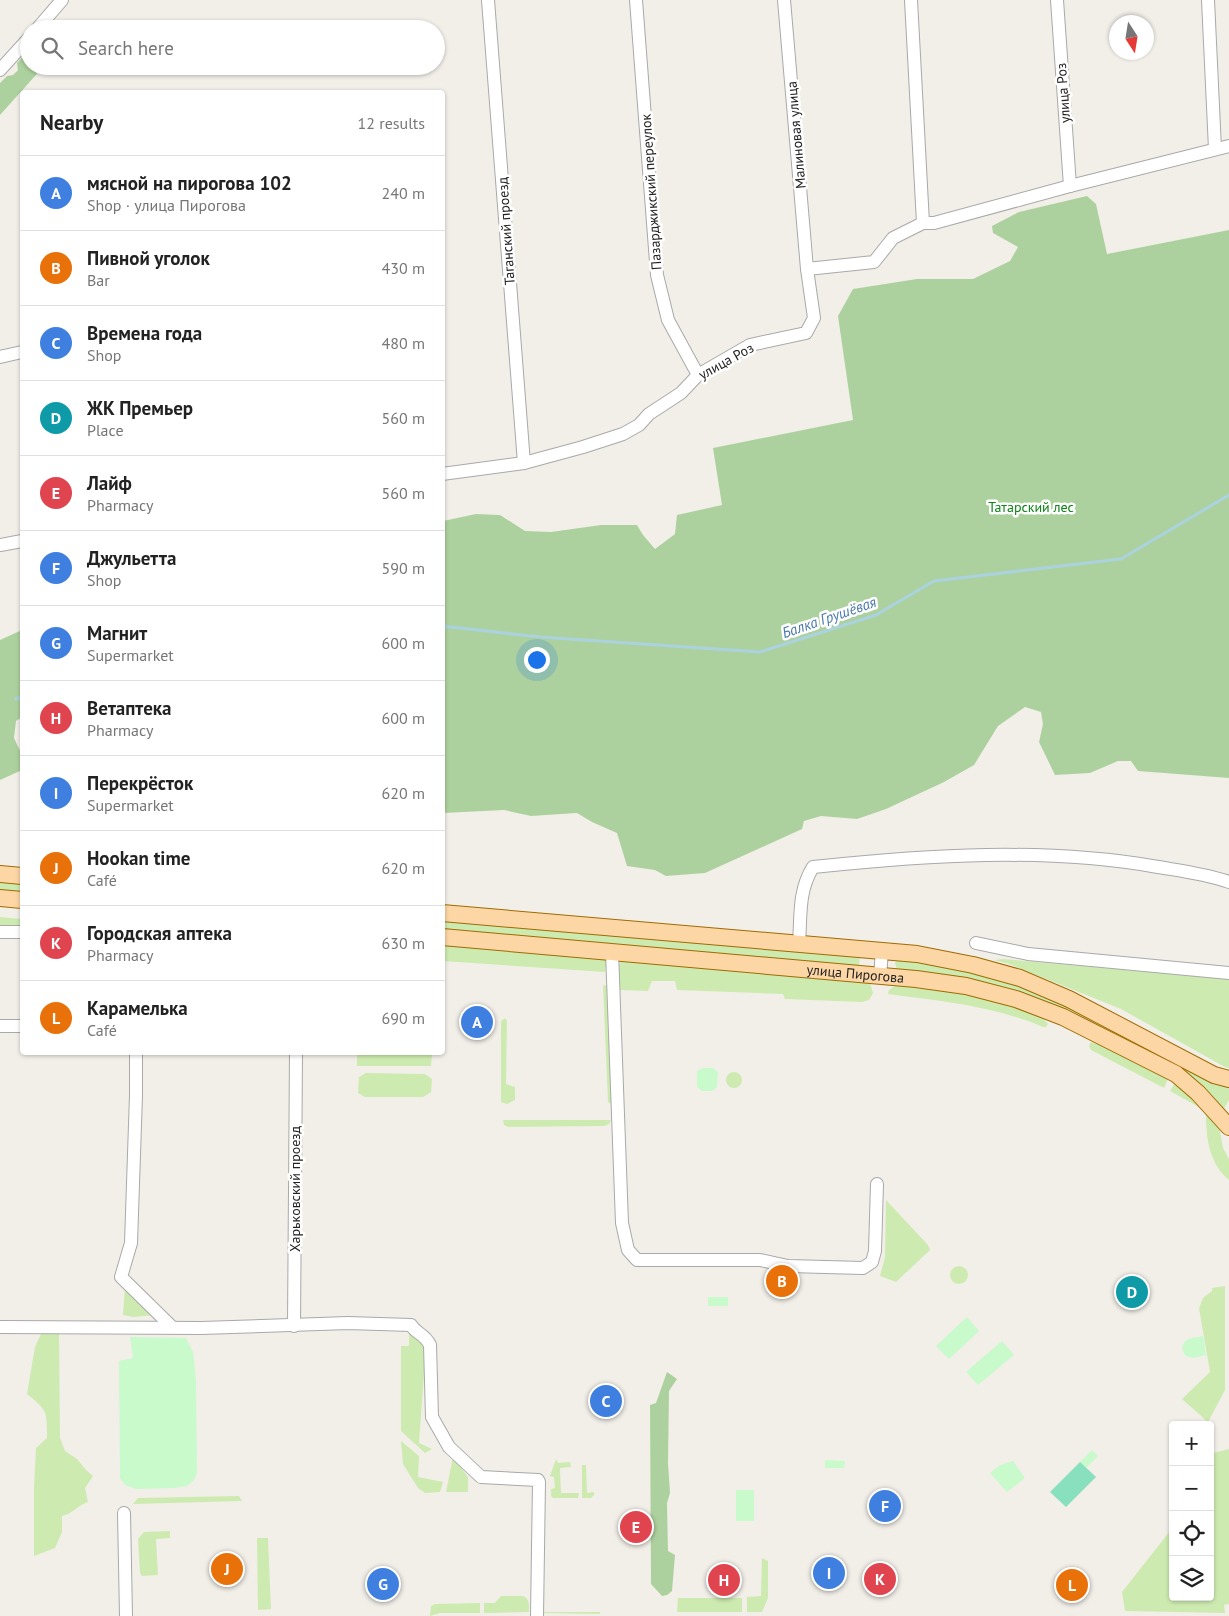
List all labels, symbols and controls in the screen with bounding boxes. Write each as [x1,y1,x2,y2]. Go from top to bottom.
north arrow [1109,15,1154,60]
search box [20,20,445,75]
icon: search [38,34,66,62]
text: Search here [78,36,174,60]
street label: улица Роз [1052,62,1074,124]
street label: Малиновая улица [782,81,810,189]
text: Nearby [40,109,103,136]
text: 12 results [358,113,425,133]
street label: Пазарджикский переулок [637,113,665,271]
text: мясной на пирогова 102 [87,171,292,195]
street label: Таганский проезд [493,176,519,286]
text: A [51,183,61,203]
text: 240 m [382,183,425,203]
text: Shop · улица Пирогова [87,195,246,215]
text: Пивной уголок [87,246,210,270]
text: B [51,258,61,278]
text: 430 m [382,258,425,278]
text: Bar [87,270,110,290]
text: Времена года [87,321,202,345]
text: C [52,333,60,353]
text: 480 m [382,333,425,353]
street label: улица Роз [695,338,757,384]
text: Shop [87,345,121,365]
text: ЖК Премьер [87,396,193,420]
text: D [51,408,61,428]
text: 560 m [382,408,425,428]
text: Place [87,420,124,440]
text: Лайф [87,471,132,495]
text: E [52,483,60,503]
text: 560 m [382,483,425,503]
text: Pharmacy [87,495,153,515]
park label: Татарский лес [988,498,1074,516]
text: Джульетта [87,546,176,570]
text: F [52,558,60,578]
text: 590 m [382,558,425,578]
text: Shop [87,570,121,590]
water label: Балка Грушёвая [779,592,879,642]
text: Магнит [87,621,147,645]
text: G [51,633,61,653]
text: 600 m [382,633,425,653]
text: Supermarket [87,645,174,665]
your location [524,647,550,673]
text: Ветаптека [87,696,172,720]
text: H [51,708,61,728]
text: 600 m [382,708,425,728]
text: Pharmacy [87,720,153,740]
text: Перекрёсток [87,771,193,795]
text: I [54,783,58,803]
text: 620 m [382,783,425,803]
text: Supermarket [87,795,174,815]
text: Hookan time [87,846,190,870]
text: J [53,858,59,878]
text: 620 m [382,858,425,878]
text: Café [87,870,117,890]
text: Городская аптека [87,921,232,945]
text: K [51,933,61,953]
text: 630 m [382,933,425,953]
text: Pharmacy [87,945,153,965]
street label: улица Пирогова [806,960,905,987]
text: Карамелька [87,996,188,1020]
pin: A [461,1003,493,1041]
text: L [52,1008,60,1028]
text: 690 m [382,1008,425,1028]
text: Café [87,1020,117,1040]
street label: Харьковский проезд [286,1125,304,1252]
pin: B [766,1262,798,1300]
pin: D [1116,1273,1148,1311]
pin: C [590,1382,622,1420]
map controls [1169,1421,1214,1601]
button: + [1169,1421,1214,1466]
button: − [1169,1466,1214,1511]
pin: F [869,1487,901,1525]
pin: E [620,1508,652,1546]
button: locate [1169,1511,1214,1556]
pin: J [211,1550,243,1588]
pin: I [813,1554,845,1592]
button: layers [1169,1556,1214,1601]
pin: K [864,1560,896,1598]
pin: H [708,1561,740,1599]
pin: G [367,1565,399,1603]
pin: L [1056,1566,1088,1604]

